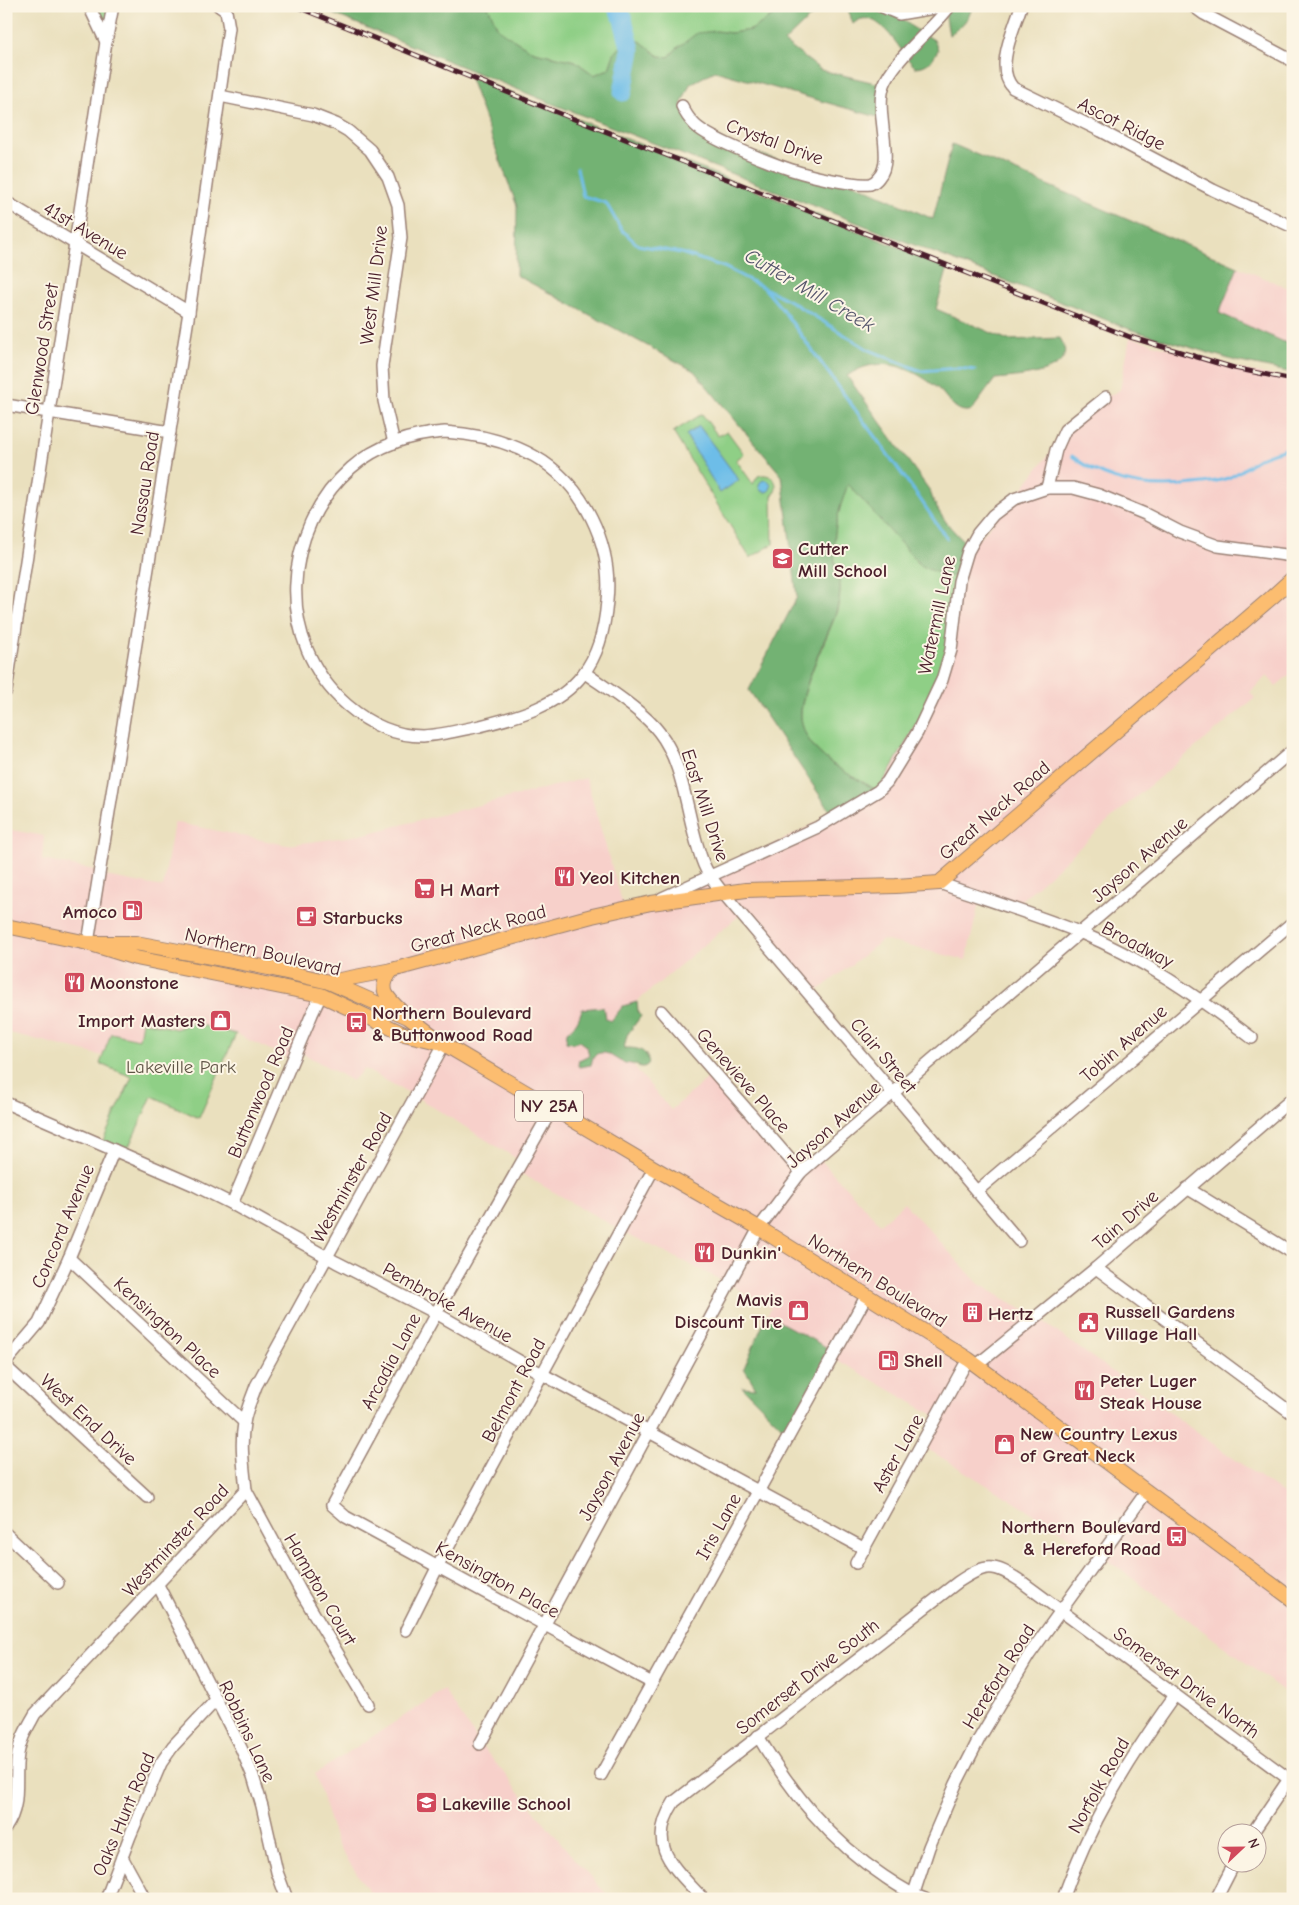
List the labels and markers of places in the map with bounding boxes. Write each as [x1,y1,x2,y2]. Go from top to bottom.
place label: Cutter Mill School [798,538,887,582]
school or university icon: Cutter Mill School [770,547,794,571]
restaurant icon: Yeol Kitchen [552,865,576,889]
place label: Yeol Kitchen [580,867,680,889]
supermarket icon: H Mart [412,877,436,901]
place label: H Mart [440,879,500,901]
fuel station icon: Amoco [121,899,145,923]
place label: Amoco [63,901,117,923]
cafe icon: Starbucks [295,905,319,929]
place label: Starbucks [323,907,403,929]
restaurant icon: Moonstone [62,970,86,994]
place label: Moonstone [90,972,179,994]
place label: Northern Boulevard & Buttonwood Road [372,1002,533,1046]
shop icon: Import Masters [209,1008,233,1032]
place label: Import Masters [78,1010,205,1032]
bus stop icon: Northern Boulevard & Buttonwood Road [344,1011,368,1035]
restaurant icon: Dunkin' [693,1240,717,1264]
place label: Dunkin' [721,1242,781,1264]
place label: Mavis Discount Tire [675,1289,782,1333]
shop icon: Mavis Discount Tire [786,1298,810,1322]
building icon: Hertz [960,1301,984,1325]
place label: Russell Gardens Village Hall [1105,1301,1235,1345]
place label: Hertz [988,1303,1033,1325]
public building icon: Russell Gardens Village Hall [1077,1310,1101,1334]
fuel station icon: Shell [876,1348,900,1372]
place label: Shell [904,1350,943,1372]
place label: Peter Luger Steak House [1100,1370,1202,1414]
restaurant icon: Peter Luger Steak House [1072,1379,1096,1403]
place label: New Country Lexus of Great Neck [1020,1423,1177,1467]
shop icon: New Country Lexus of Great Neck [992,1432,1016,1456]
place label: Northern Boulevard & Hereford Road [1001,1516,1161,1560]
bus stop icon: Northern Boulevard & Hereford Road [1165,1525,1189,1549]
school or university icon: Lakeville School [414,1791,438,1815]
place label: Lakeville School [442,1793,571,1815]

